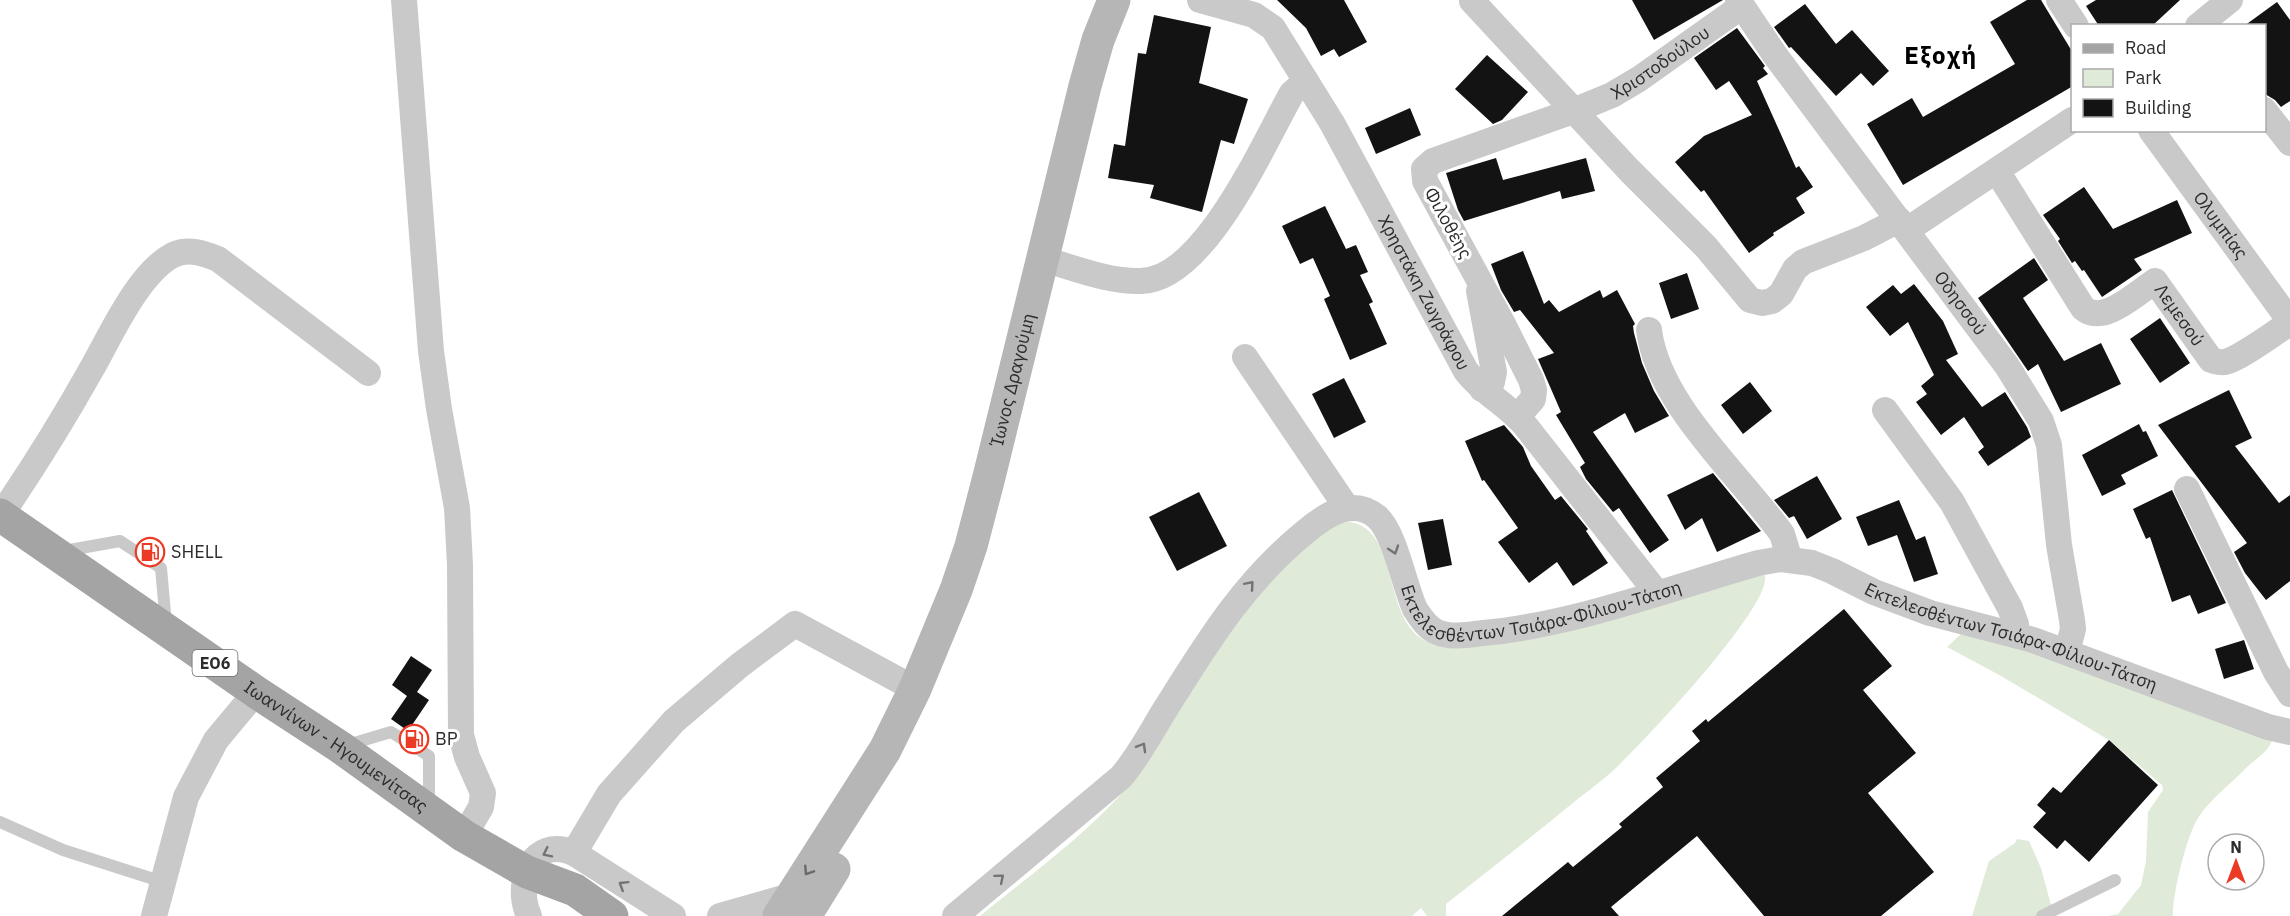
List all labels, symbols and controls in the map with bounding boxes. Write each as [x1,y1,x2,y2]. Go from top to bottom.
street label: Χριστοδούλου [1606,21,1714,104]
legend [2071,24,2266,132]
text: Road [2125,36,2166,59]
district label: Εξοχή [1904,39,1978,71]
text: Park [2125,66,2162,89]
text: Building [2125,96,2192,119]
street label: Φιλοθέης [1419,183,1478,263]
street label: Ολυμπίας [2188,187,2253,264]
street label: Χρηστάκη Ζωγράφου [1373,211,1475,374]
street label: Οδησσού [1929,266,1992,340]
street label: Λεμεσού [2150,279,2210,350]
street label: Ίωνος Δραγούμη [985,311,1040,450]
fuel station icon: SHELL [134,536,166,568]
place label: SHELL [171,540,223,563]
one-way arrow [1387,544,1399,555]
street label: Εκτελεσθέντων Τσιάρα-Φίλιου-Τάτση [1392,567,1700,593]
text: Εκτελεσθέντων Τσιάρα-Φίλιου-Τάτση [1396,575,1684,647]
street label: Εκτελεσθέντων Τσιάρα-Φίλιου-Τάτση [1861,577,2161,696]
one-way arrow [1243,581,1254,592]
road number: ΕΟ6 [192,650,238,676]
street label: Ιωαννίνων - Ηγουμενίτσας [240,675,433,817]
fuel station icon: BP [398,723,430,755]
place label: BP [435,727,458,750]
one-way arrow [1135,743,1147,753]
north arrow [2206,832,2266,892]
text: N [2230,837,2242,857]
one-way arrow [542,846,553,858]
one-way arrow [805,864,816,875]
one-way arrow [993,875,1004,886]
one-way arrow [619,880,629,892]

